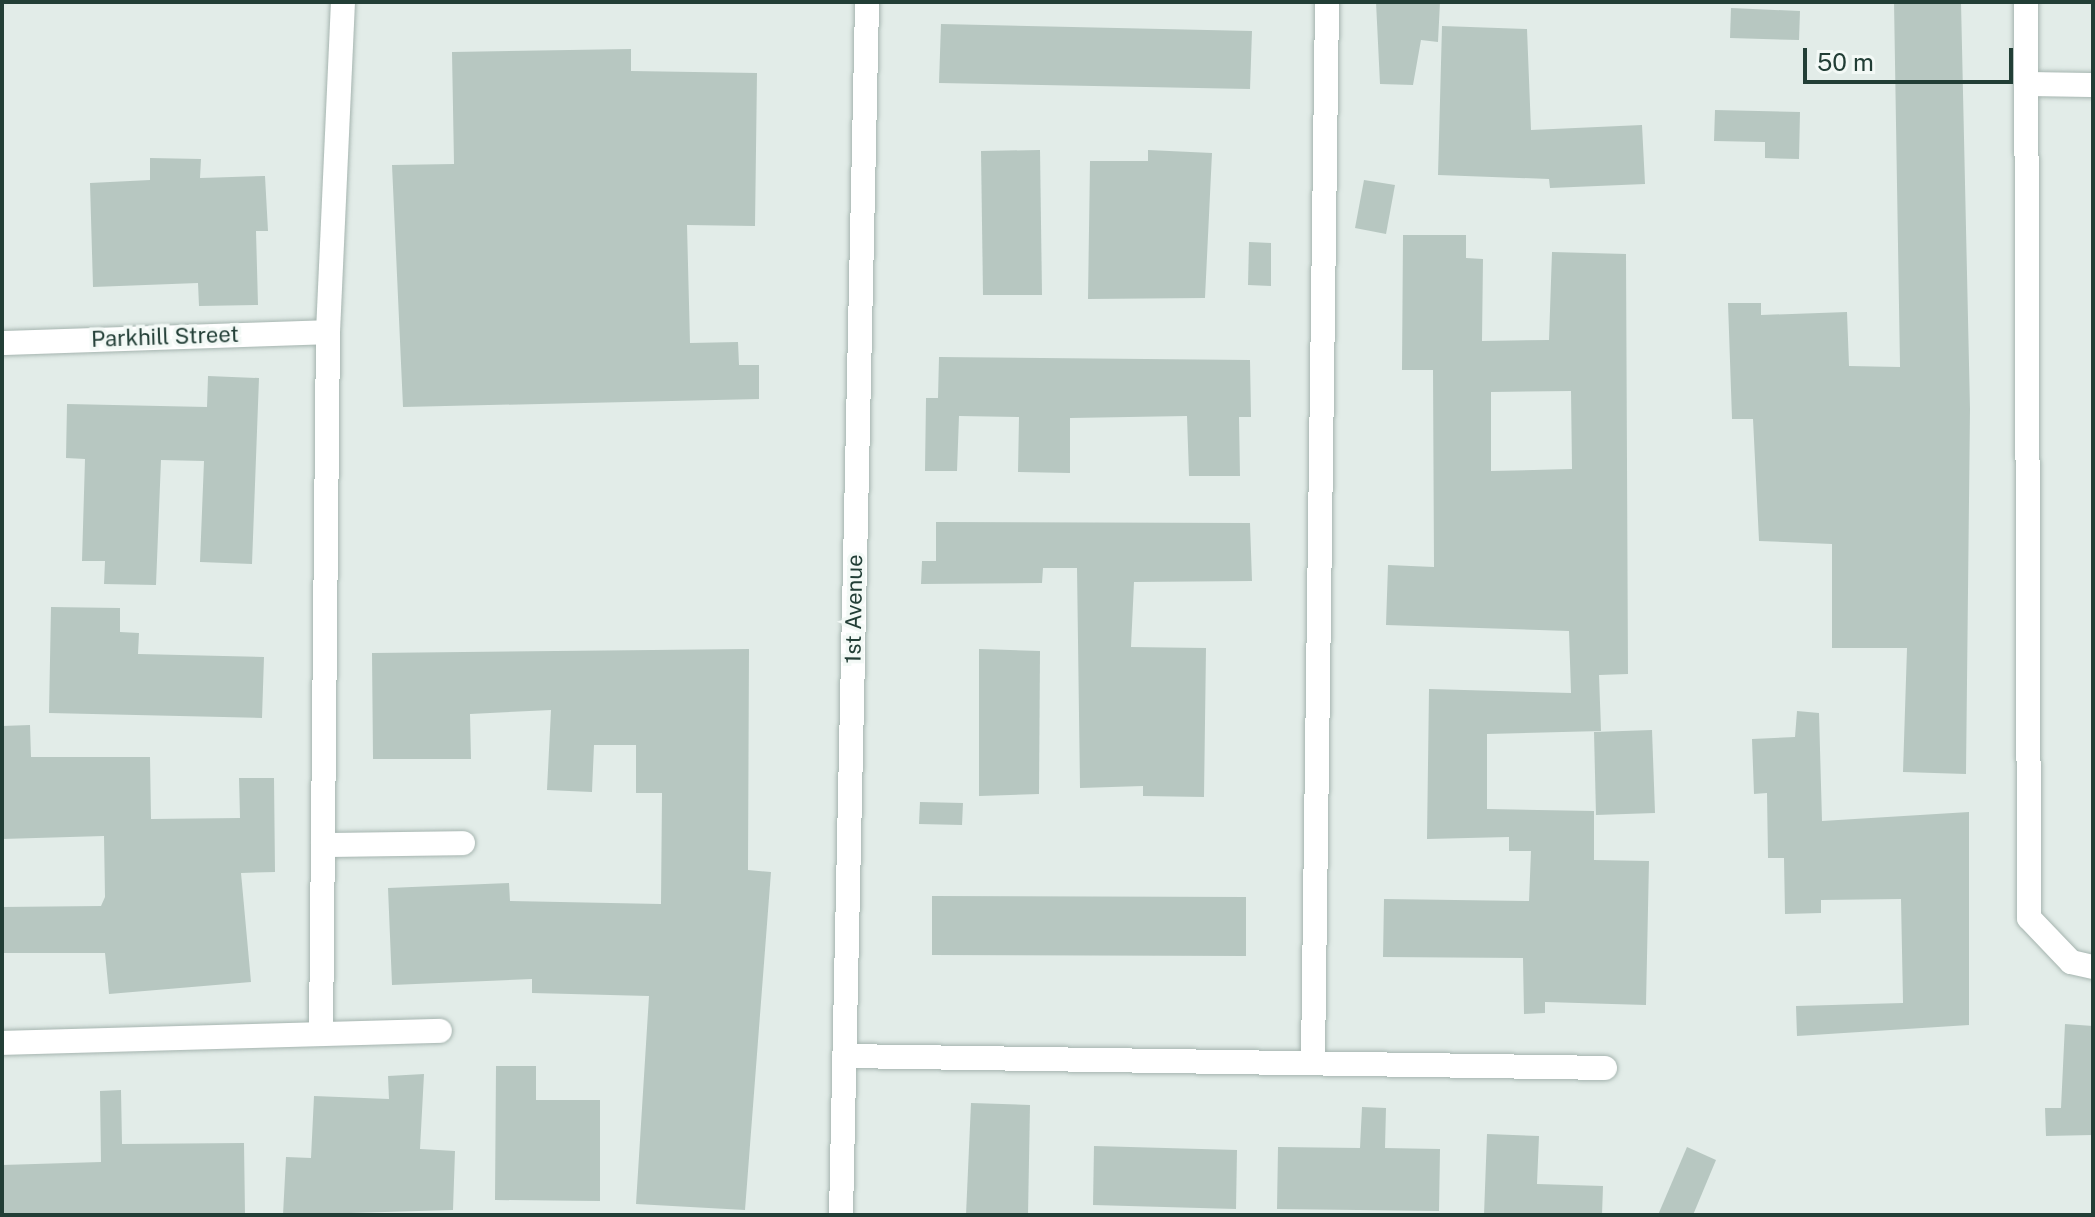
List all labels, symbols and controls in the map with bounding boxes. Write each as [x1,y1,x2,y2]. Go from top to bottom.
scale bar [1807,32,2017,82]
text: 50 m [1817,48,1874,76]
street label: Parkhill Street [91,321,239,353]
street label: 1st Avenue [840,554,868,664]

